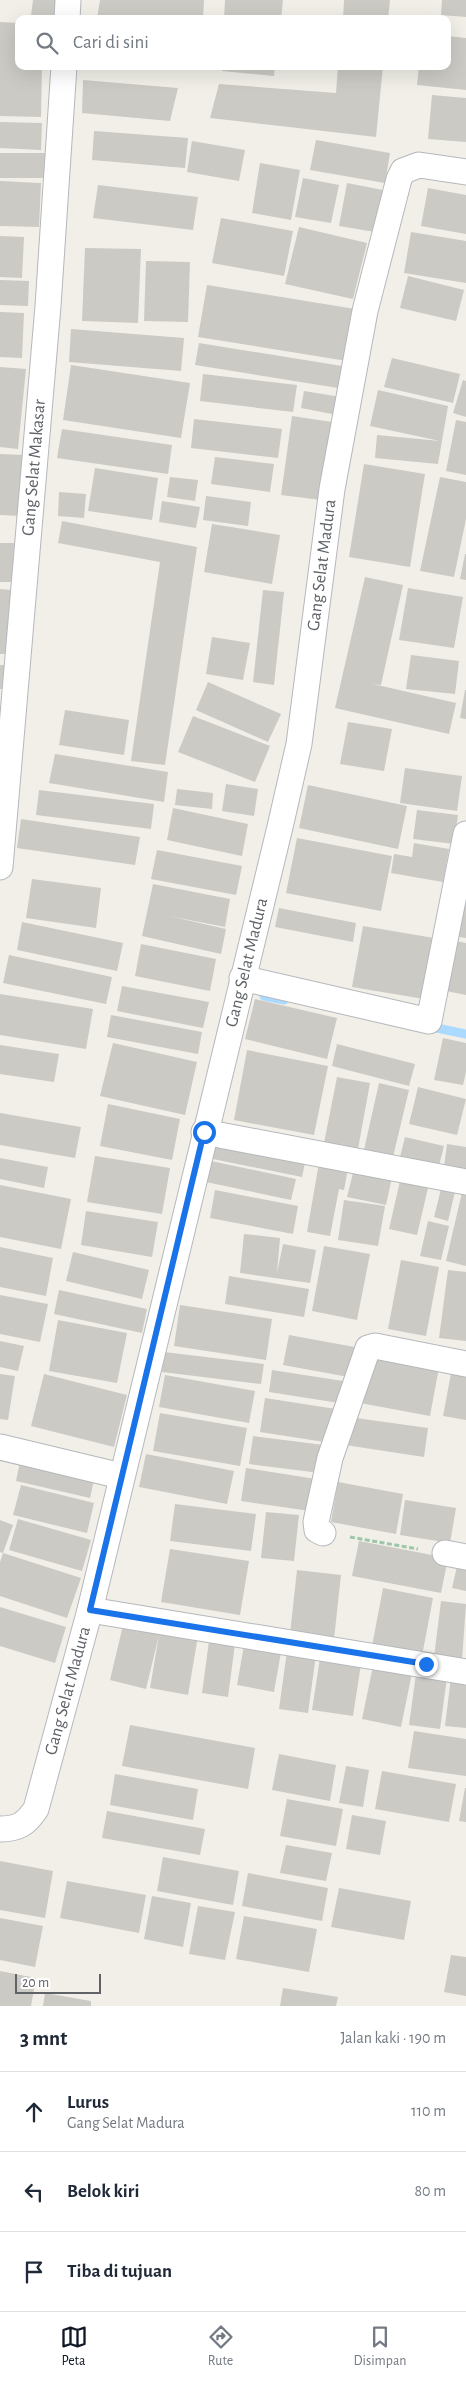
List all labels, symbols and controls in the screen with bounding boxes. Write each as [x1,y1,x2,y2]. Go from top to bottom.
search box [15,15,451,70]
icon: search [33,29,61,57]
text: Cari di sini [73,33,149,52]
street label: Gang Selat Makasar [19,398,49,536]
street label: Gang Selat Madura [305,498,340,632]
street label: Gang Selat Madura [223,896,271,1029]
route start [193,1121,216,1144]
street label: Gang Selat Madura [42,1625,94,1757]
route end [415,1653,438,1676]
scale bar [15,1971,101,1994]
text: 20 m [22,1976,49,1990]
text: 3 mnt [20,2028,67,2049]
text: Jalan kaki · 190 m [340,2030,446,2046]
text: Lurus [67,2093,109,2112]
icon: ahead [20,2098,48,2126]
text: 110 m [411,2103,446,2119]
text: Gang Selat Madura [67,2115,185,2131]
icon: left [20,2178,48,2206]
text: Belok kiri [67,2182,139,2201]
text: 80 m [415,2183,446,2199]
icon: arrive [20,2258,48,2286]
text: Tiba di tujuan [67,2262,172,2281]
tab: Peta [60,2323,88,2370]
tab: Rute [207,2323,235,2370]
tab: Disimpan [354,2323,406,2370]

